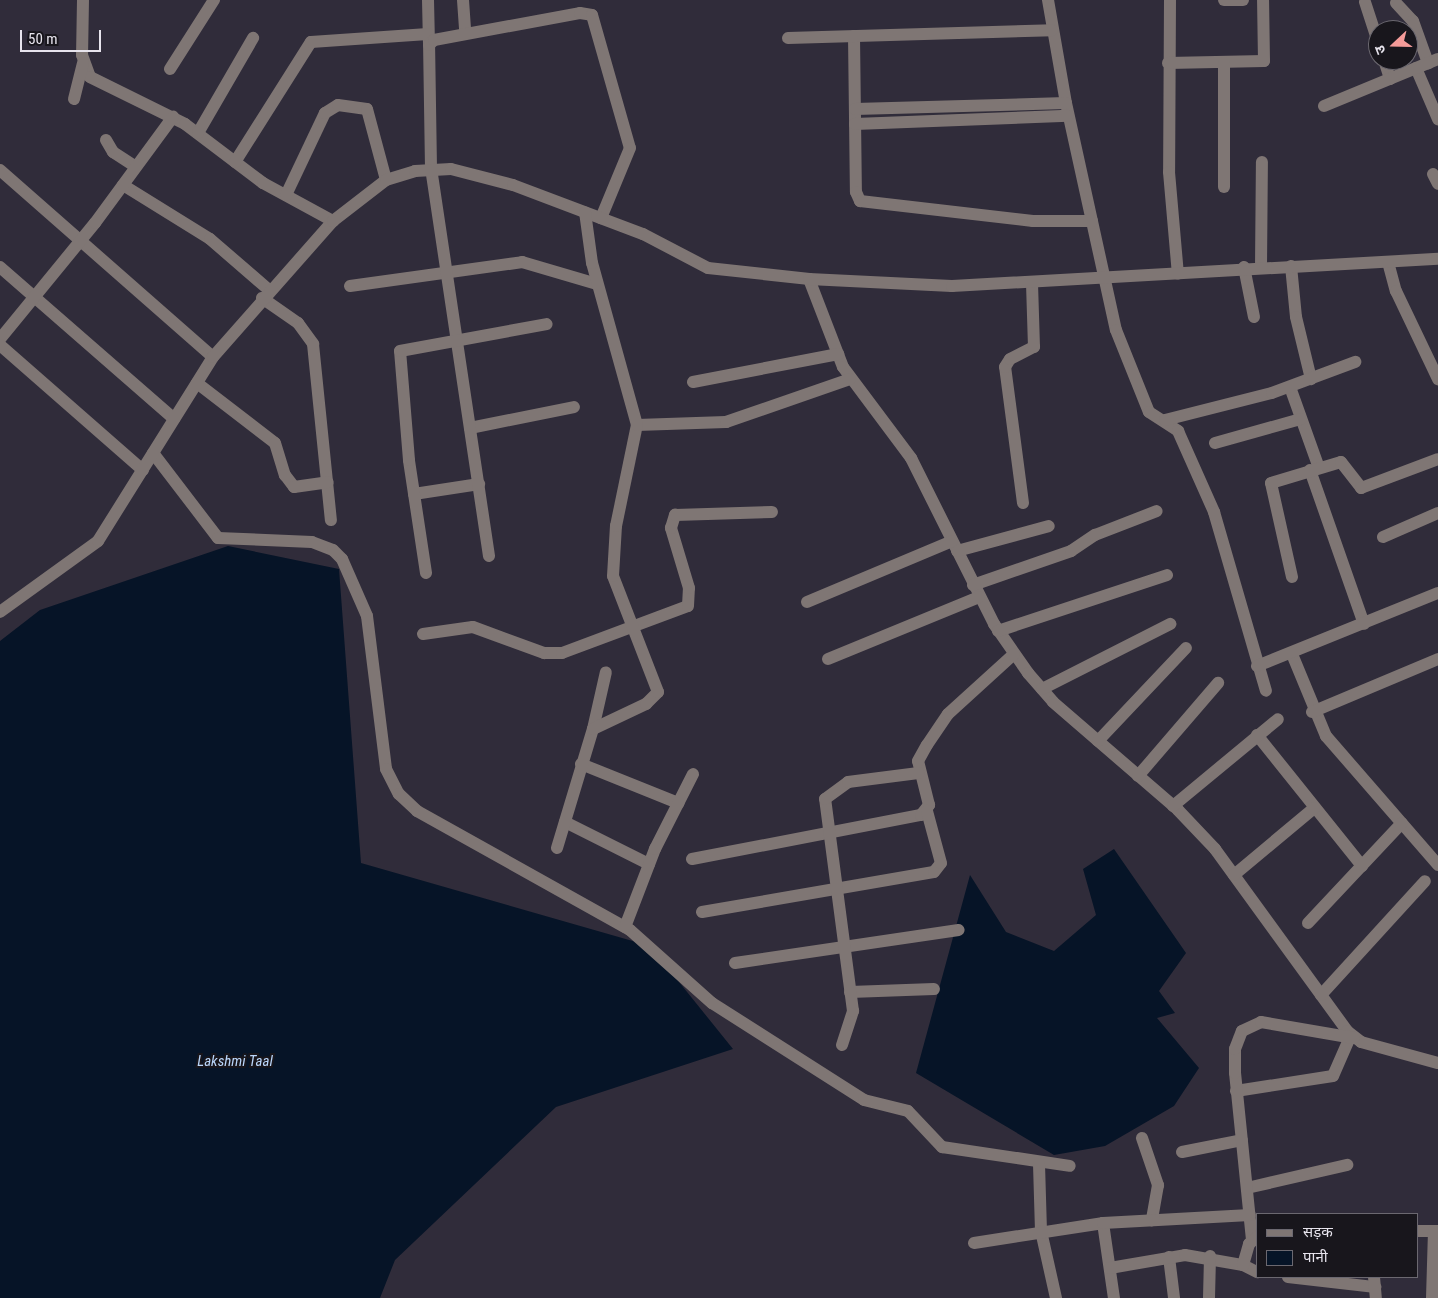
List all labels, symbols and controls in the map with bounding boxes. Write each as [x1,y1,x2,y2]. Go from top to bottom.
scale bar [22,20,104,52]
north arrow [1368,20,1418,70]
text: 50 m [28,30,58,48]
text: उ [1371,43,1389,57]
water label: Lakshmi Taal [197,1053,273,1071]
legend [1256,1213,1418,1278]
text: सड़क [1303,1223,1333,1241]
text: पानी [1303,1248,1328,1266]

